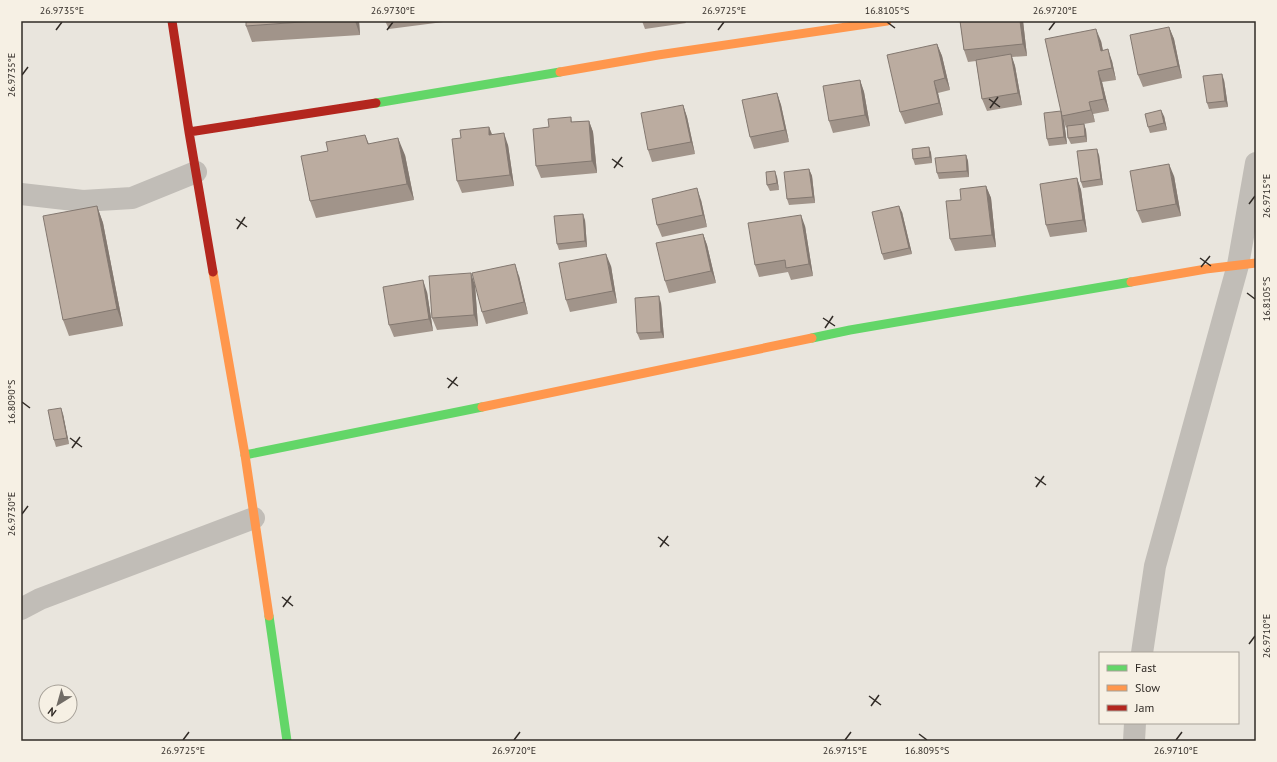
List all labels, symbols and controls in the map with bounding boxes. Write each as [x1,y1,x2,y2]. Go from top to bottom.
text: 26.9735°E [40,4,84,17]
text: 26.9730°E [371,4,415,17]
text: 26.9725°E [702,4,746,17]
text: 16.8105°S [865,4,909,17]
text: 26.9720°E [1033,4,1077,17]
text: 26.9735°E [5,53,18,97]
text: 26.9715°E [1260,174,1273,218]
text: 16.8105°S [1260,277,1273,321]
text: 16.8090°S [5,380,18,424]
text: 26.9730°E [5,492,18,536]
text: 26.9710°E [1260,614,1273,658]
legend [1099,652,1239,724]
text: Fast [1135,660,1156,675]
text: Slow [1135,680,1160,695]
north arrow [38,684,78,724]
text: Jam [1134,700,1154,715]
text: N [45,704,59,720]
text: 26.9725°E [161,744,205,757]
text: 26.9720°E [492,744,536,757]
text: 26.9715°E [823,744,867,757]
text: 16.8095°S [905,744,949,757]
text: 26.9710°E [1154,744,1198,757]

